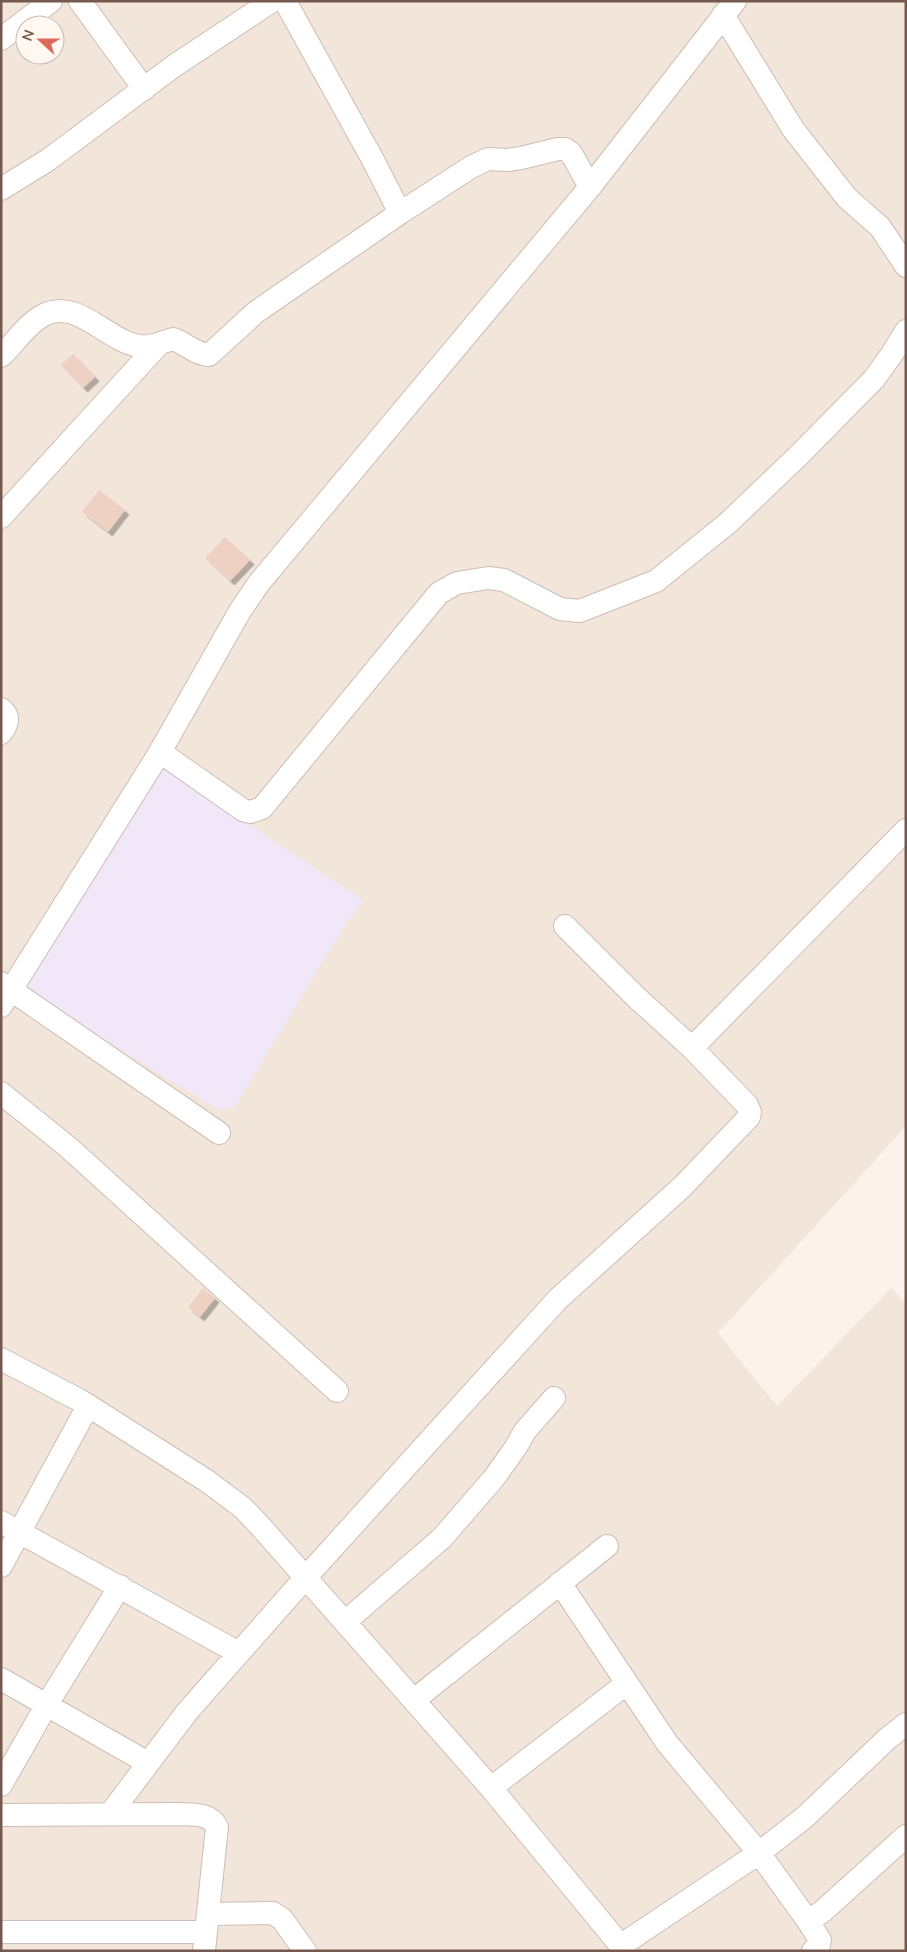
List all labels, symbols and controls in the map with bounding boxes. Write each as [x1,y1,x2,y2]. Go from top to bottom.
north arrow [15,15,65,65]
text: N [18,27,38,44]

